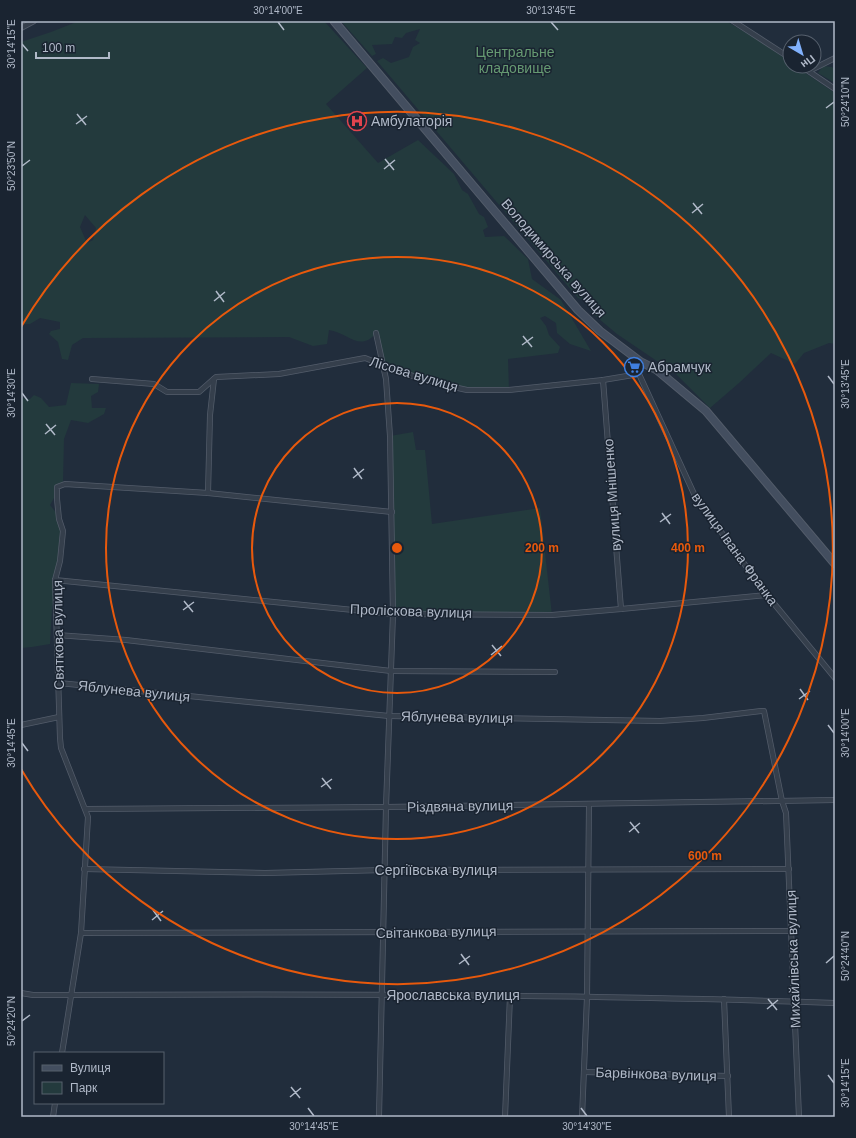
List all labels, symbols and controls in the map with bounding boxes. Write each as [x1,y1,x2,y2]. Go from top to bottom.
text: 30°14'00"E [253,5,303,16]
text: 30°13'45"E [526,5,576,16]
text: 30°14'15"E [6,19,17,69]
scale bar [36,34,109,60]
north arrow [782,34,822,74]
text: 100 m [42,41,75,55]
park label: Центральне кладовище [476,44,555,76]
text: Пн [799,53,818,71]
text: 50°24'10"N [840,77,851,127]
hospital icon: Амбулаторія [346,110,368,132]
place label: Амбулаторія [371,113,452,129]
text: 50°23'50"N [6,141,17,191]
street label: Володимирська вулиця [498,196,610,320]
street label: Лісова вулиця [368,353,460,395]
supermarket icon: Абрамчук [623,356,645,378]
place label: Абрамчук [648,359,712,375]
text: 30°13'45"E [840,359,851,409]
text: 30°14'30"E [6,368,17,418]
street label: вулиця Мнішенко [600,438,624,552]
street label: вулиця Івана Франка [689,489,782,609]
centre of rings [390,541,404,555]
text: 200 m [525,541,559,555]
text: 400 m [671,541,705,555]
street label: Святкова вулиця [49,580,67,690]
street label: Проліскова вулиця [350,601,472,621]
street label: Яблунева вулиця [77,677,191,705]
street label: Яблунева вулиця [401,708,513,726]
text: 30°14'00"E [840,708,851,758]
text: 30°14'45"E [6,718,17,768]
street label: Різдвяна вулиця [407,797,513,815]
text: 600 m [688,849,722,863]
street label: Сергіївська вулиця [375,862,497,878]
street label: Михайлівська вулиця [783,890,803,1028]
street label: Світанкова вулиця [375,923,497,941]
text: 50°24'40"N [840,931,851,981]
street label: Ярославська вулиця [386,987,520,1003]
text: 50°24'20"N [6,996,17,1046]
legend [34,1052,164,1104]
text: 30°14'15"E [840,1058,851,1108]
text: Вулиця [70,1061,111,1075]
street label: Барвінкова вулиця [595,1064,717,1084]
text: Парк [70,1081,98,1095]
text: 30°14'45"E [289,1121,339,1132]
text: 30°14'30"E [562,1121,612,1132]

